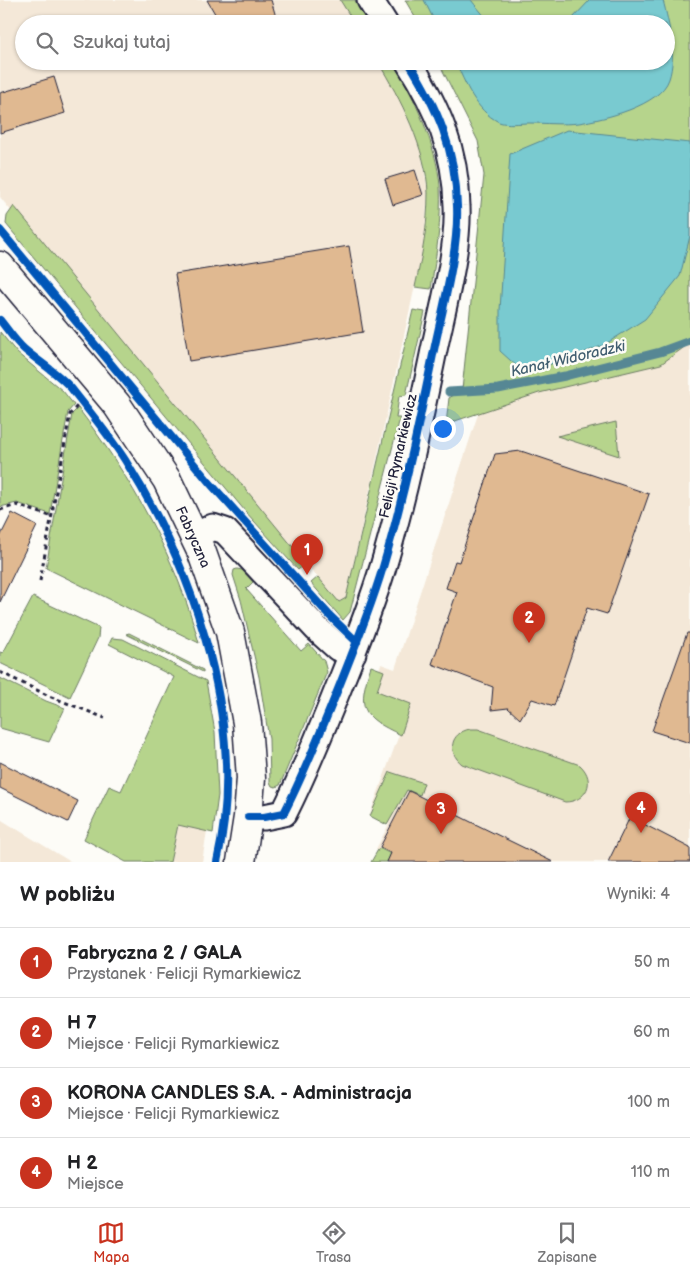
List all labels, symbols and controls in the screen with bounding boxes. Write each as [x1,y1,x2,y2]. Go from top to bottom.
search box [15,15,675,70]
icon: search [33,29,61,57]
text: Szukaj tutaj [73,31,170,54]
water label: Kanał Widoradzki [509,336,628,381]
street label: Felicji Rymarkiewicz [375,392,421,520]
your location [430,416,456,442]
street label: Fabryczna [172,504,214,570]
pin: 1 [291,534,323,575]
pin: 2 [513,602,545,643]
pin: 4 [625,792,657,833]
pin: 3 [425,793,457,834]
text: W pobliżu [20,882,115,907]
text: Wyniki: 4 [607,885,670,904]
text: Fabryczna 2 / GALA [67,942,242,965]
text: 1 [33,953,39,972]
text: 50 m [634,953,670,972]
text: Przystanek · Felicji Rymarkiewicz [67,965,301,984]
text: H 7 [67,1012,97,1035]
text: 2 [31,1023,41,1042]
text: 60 m [633,1023,670,1042]
text: Miejsce · Felicji Rymarkiewicz [67,1035,279,1054]
text: KORONA CANDLES S.A. - Administracja [67,1082,412,1105]
text: 3 [31,1093,41,1112]
text: 100 m [627,1093,670,1112]
text: Miejsce · Felicji Rymarkiewicz [67,1105,279,1124]
text: H 2 [67,1152,98,1175]
text: 4 [31,1163,41,1182]
text: 110 m [631,1163,670,1182]
text: Miejsce [67,1175,124,1194]
tab: Mapa [93,1219,129,1266]
tab: Trasa [316,1219,351,1266]
tab: Zapisane [538,1219,597,1266]

